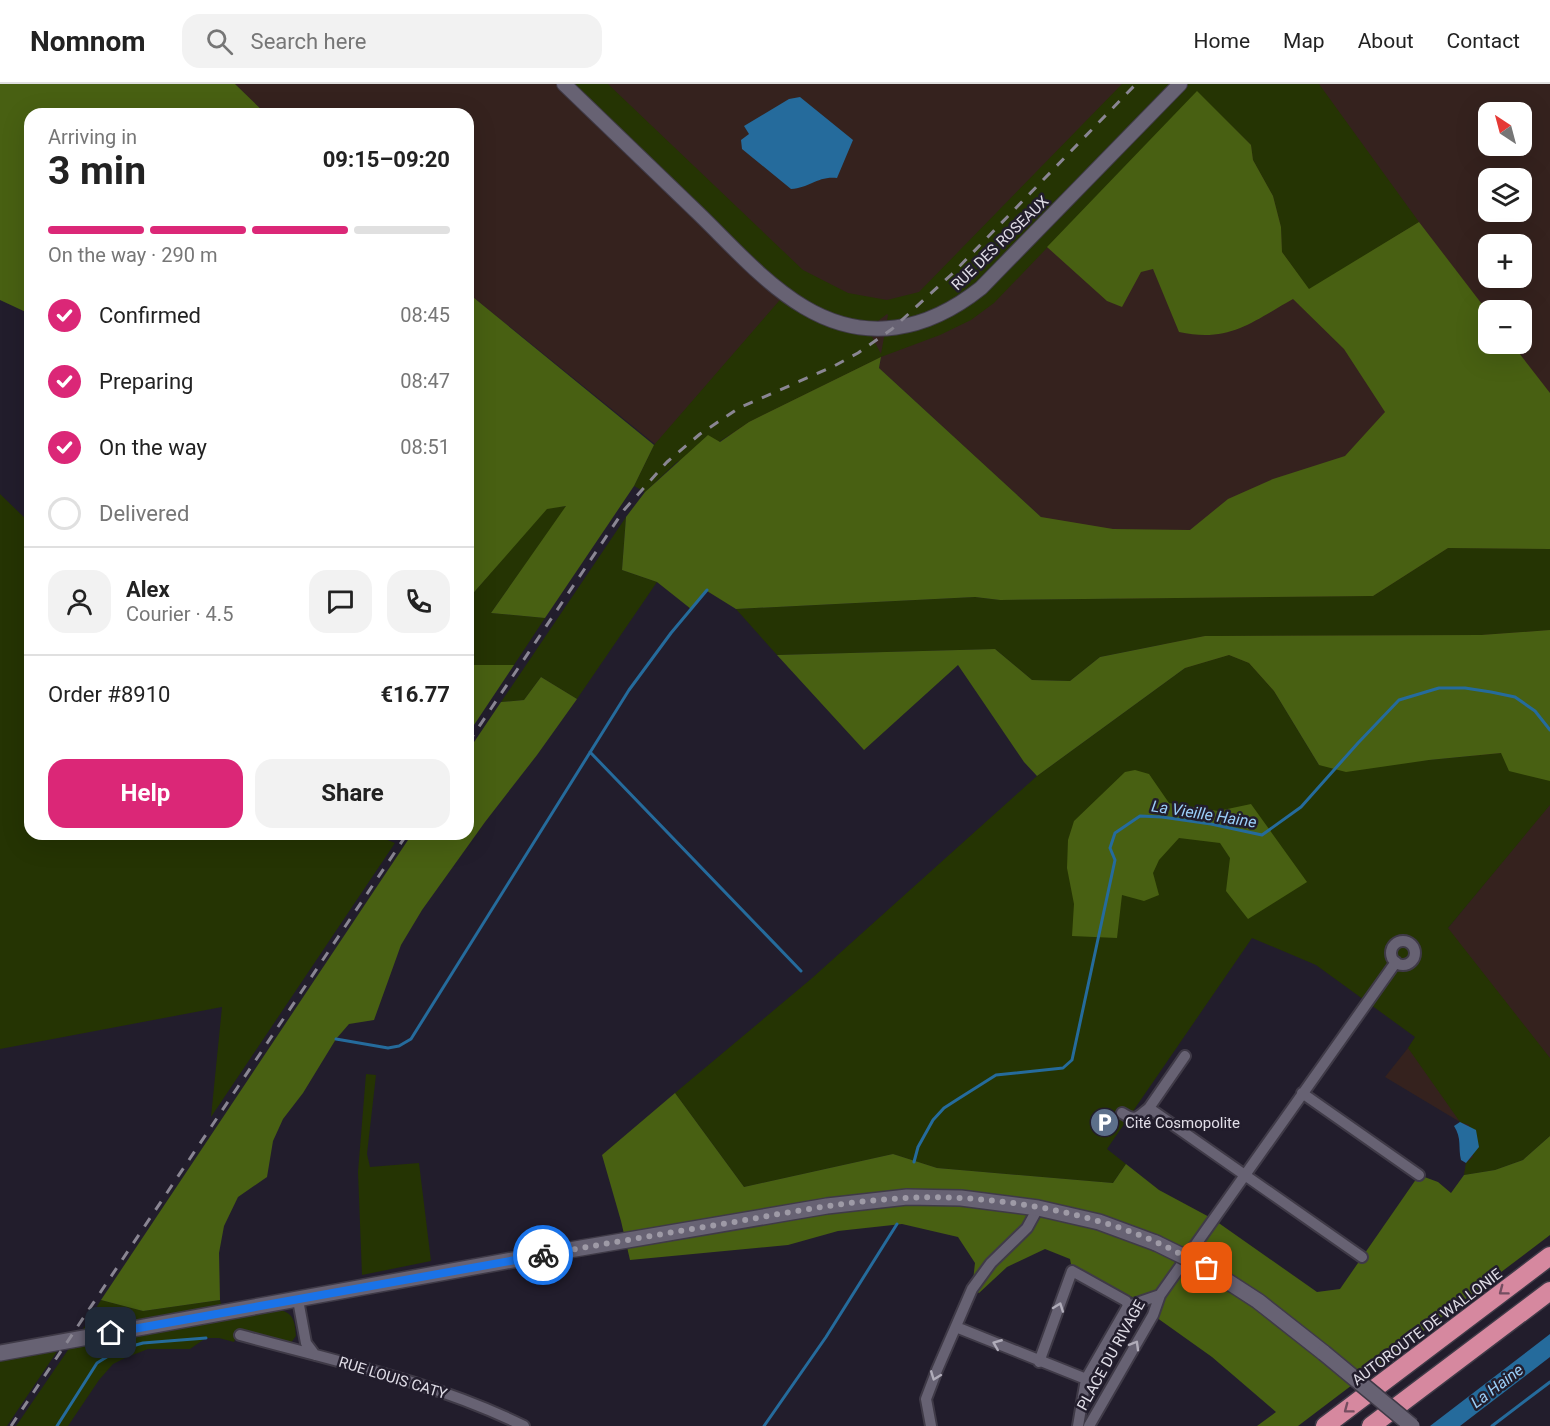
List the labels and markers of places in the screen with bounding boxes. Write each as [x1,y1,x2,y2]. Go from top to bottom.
parking icon: Cité Cosmopolite [1088,1107,1120,1139]
place label: Cité Cosmopolite [1125,1114,1240,1132]
pin [1181,1242,1232,1293]
pin [85,1307,136,1358]

